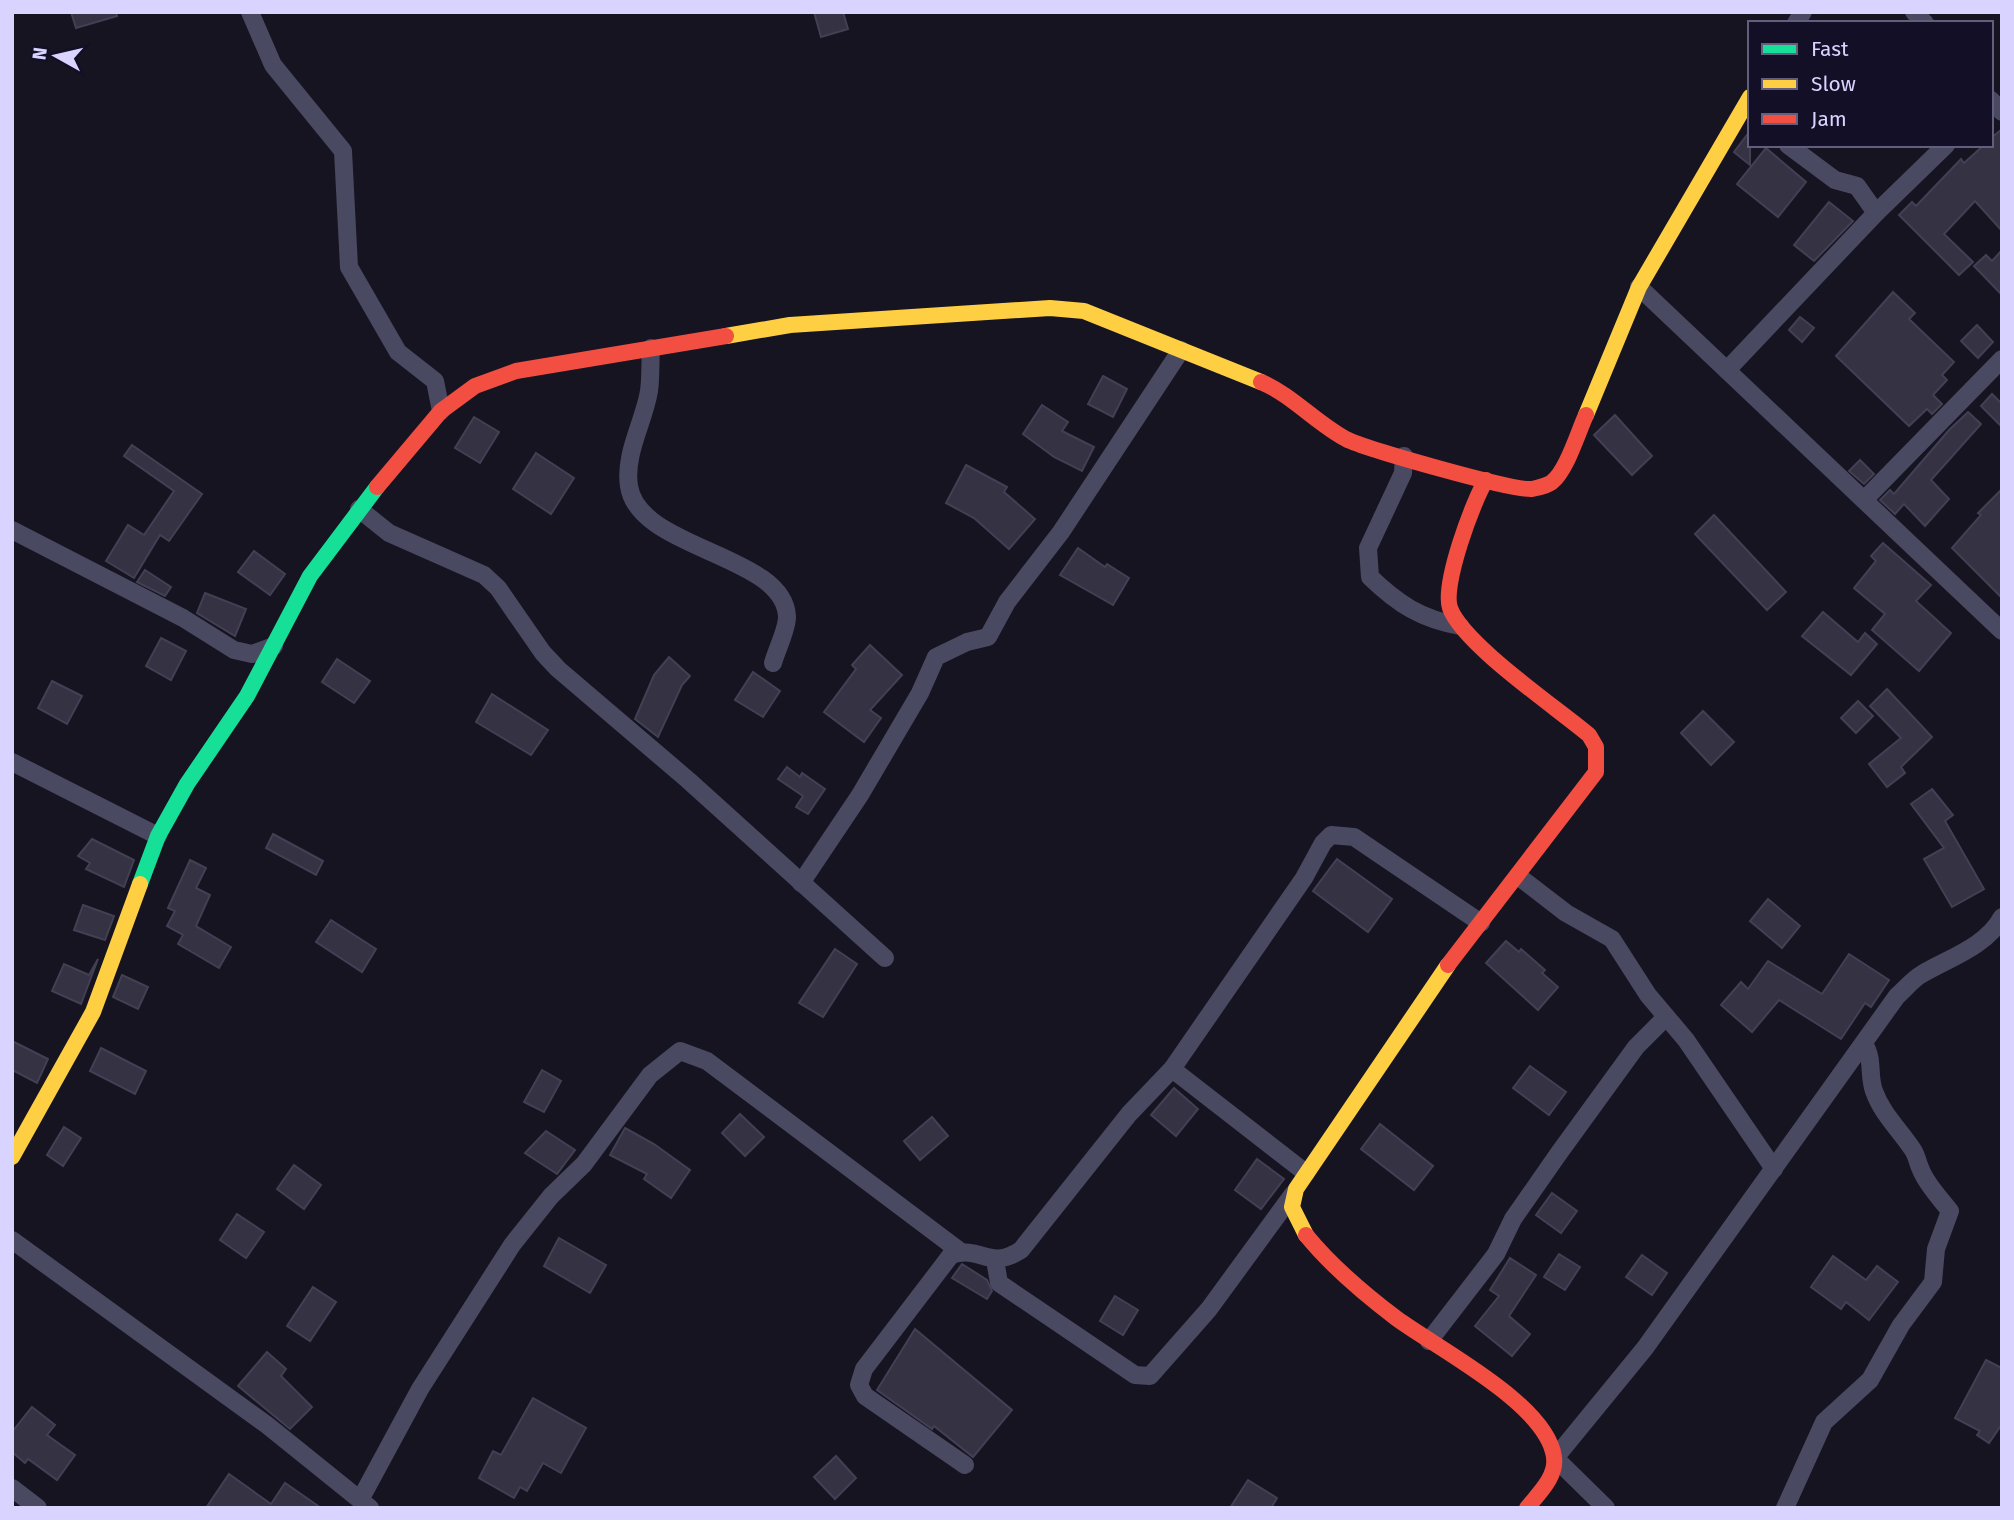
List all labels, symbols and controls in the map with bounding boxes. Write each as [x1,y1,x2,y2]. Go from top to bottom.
north arrow [21,21,91,91]
legend [1748,21,1993,147]
text: Fast [1811,36,1849,62]
text: N [27,46,52,62]
text: Slow [1811,71,1856,97]
text: Jam [1811,106,1847,132]

